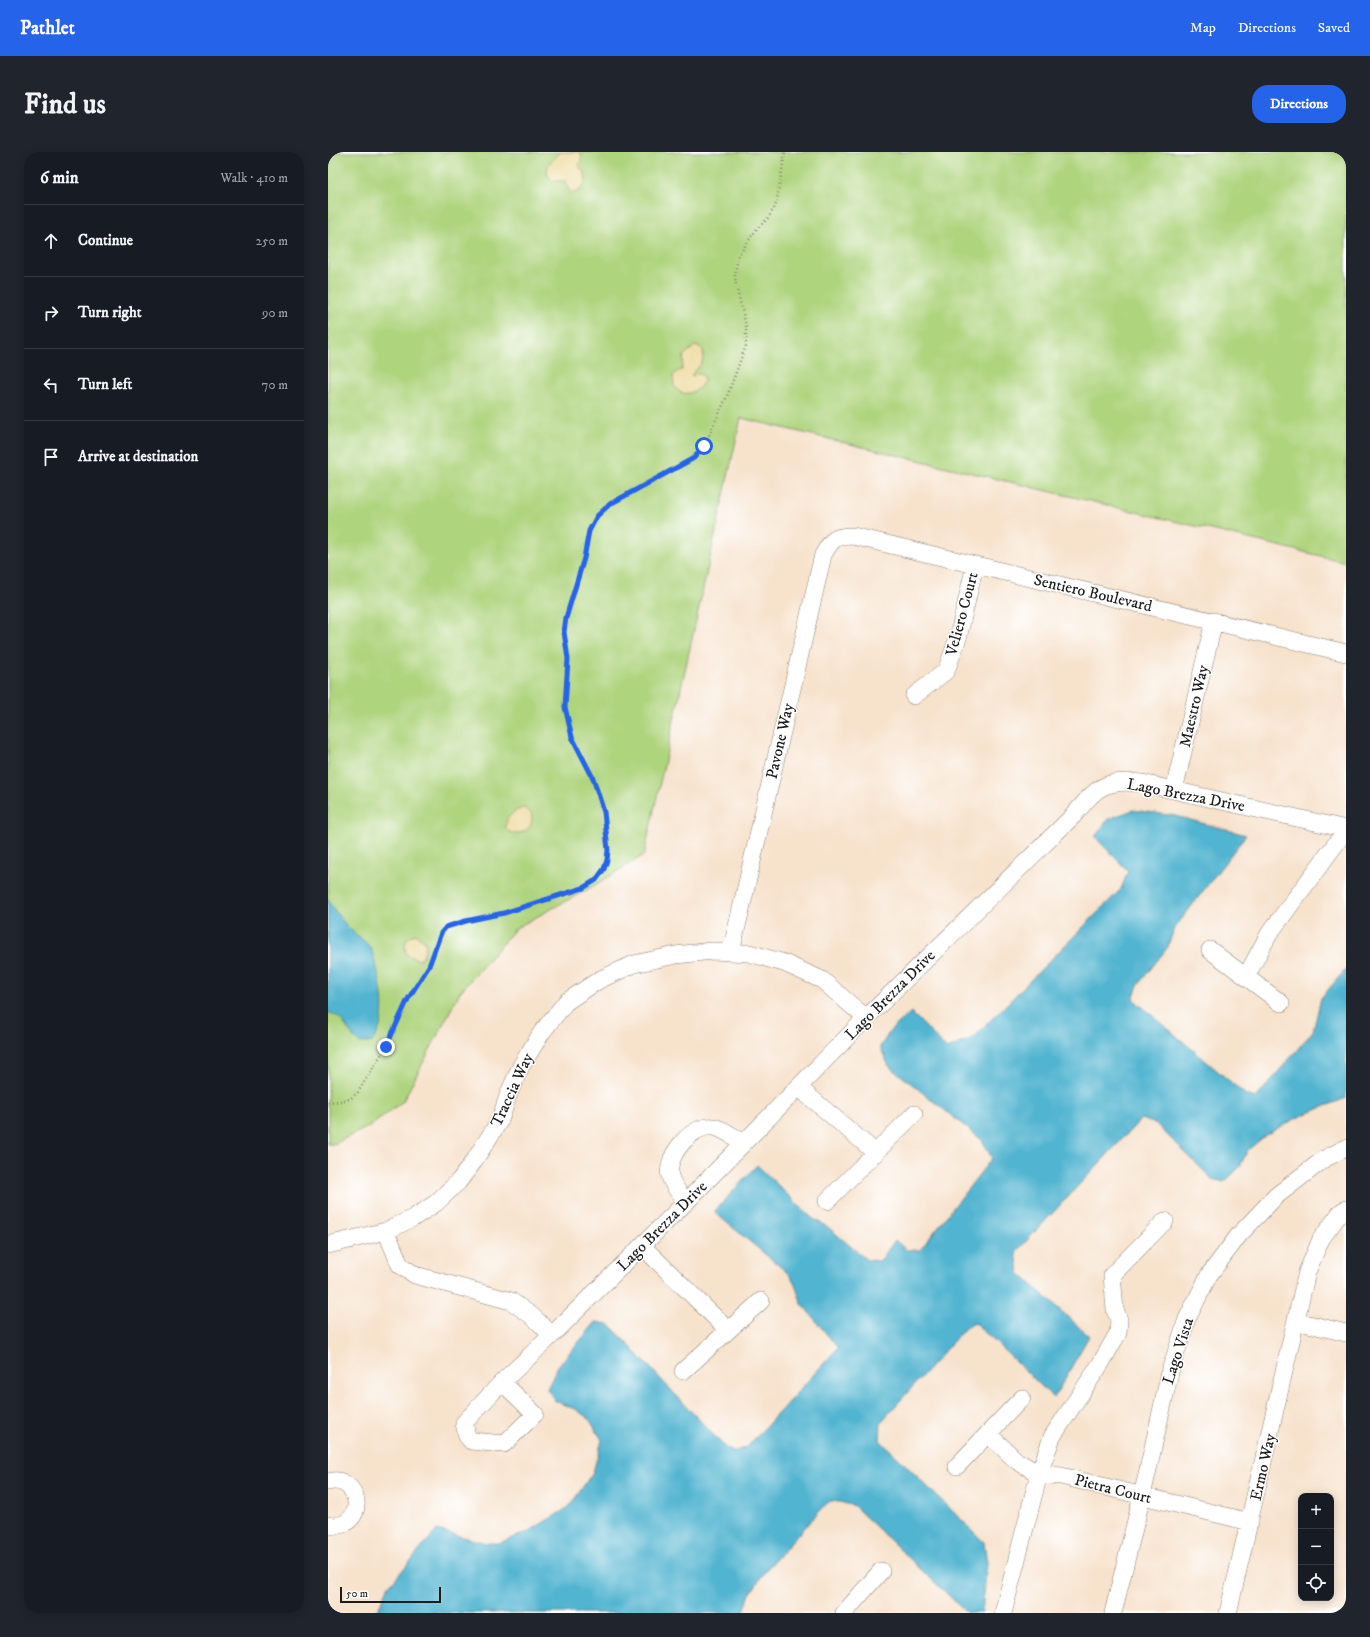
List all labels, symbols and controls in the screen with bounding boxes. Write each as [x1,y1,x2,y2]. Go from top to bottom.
text: Pathlet [20,17,75,40]
text: Map [1190,19,1216,37]
text: Directions [1238,19,1296,37]
text: Saved [1318,19,1350,37]
button: Directions [1252,85,1346,123]
text: Find us [24,87,106,122]
text: 6 min [40,167,79,189]
text: Walk · 410 m [221,170,288,186]
icon: ahead [40,230,62,252]
text: Continue [78,231,133,250]
text: 250 m [256,233,288,249]
icon: right [40,302,62,324]
text: Turn right [78,303,141,322]
text: 90 m [262,305,288,321]
icon: left [40,374,62,396]
text: Turn left [78,375,132,394]
text: 70 m [262,377,288,393]
route start [695,437,713,455]
icon: arrive [40,446,62,468]
text: Arrive at destination [78,447,198,466]
street label: Veliero Court [941,570,983,659]
street label: Sentiero Boulevard [1032,570,1154,616]
street label: Maestro Way [1175,663,1213,749]
street label: Pavone Way [762,701,799,781]
street label: Lago Brezza Drive [1125,774,1247,816]
street label: Lago Brezza Drive [841,945,940,1044]
route end [377,1038,395,1056]
street label: Traccia Way [486,1049,538,1130]
street label: Lago Brezza Drive [613,1176,712,1275]
street label: Lago Vista [1158,1315,1198,1387]
street label: Ermo Way [1246,1431,1281,1503]
street label: Pietra Court [1072,1470,1154,1508]
map controls [1298,1493,1334,1601]
button: + [1298,1493,1334,1529]
button: − [1298,1529,1334,1565]
button: locate [1298,1565,1334,1601]
scale bar [340,1585,441,1604]
text: 50 m [346,1587,368,1601]

